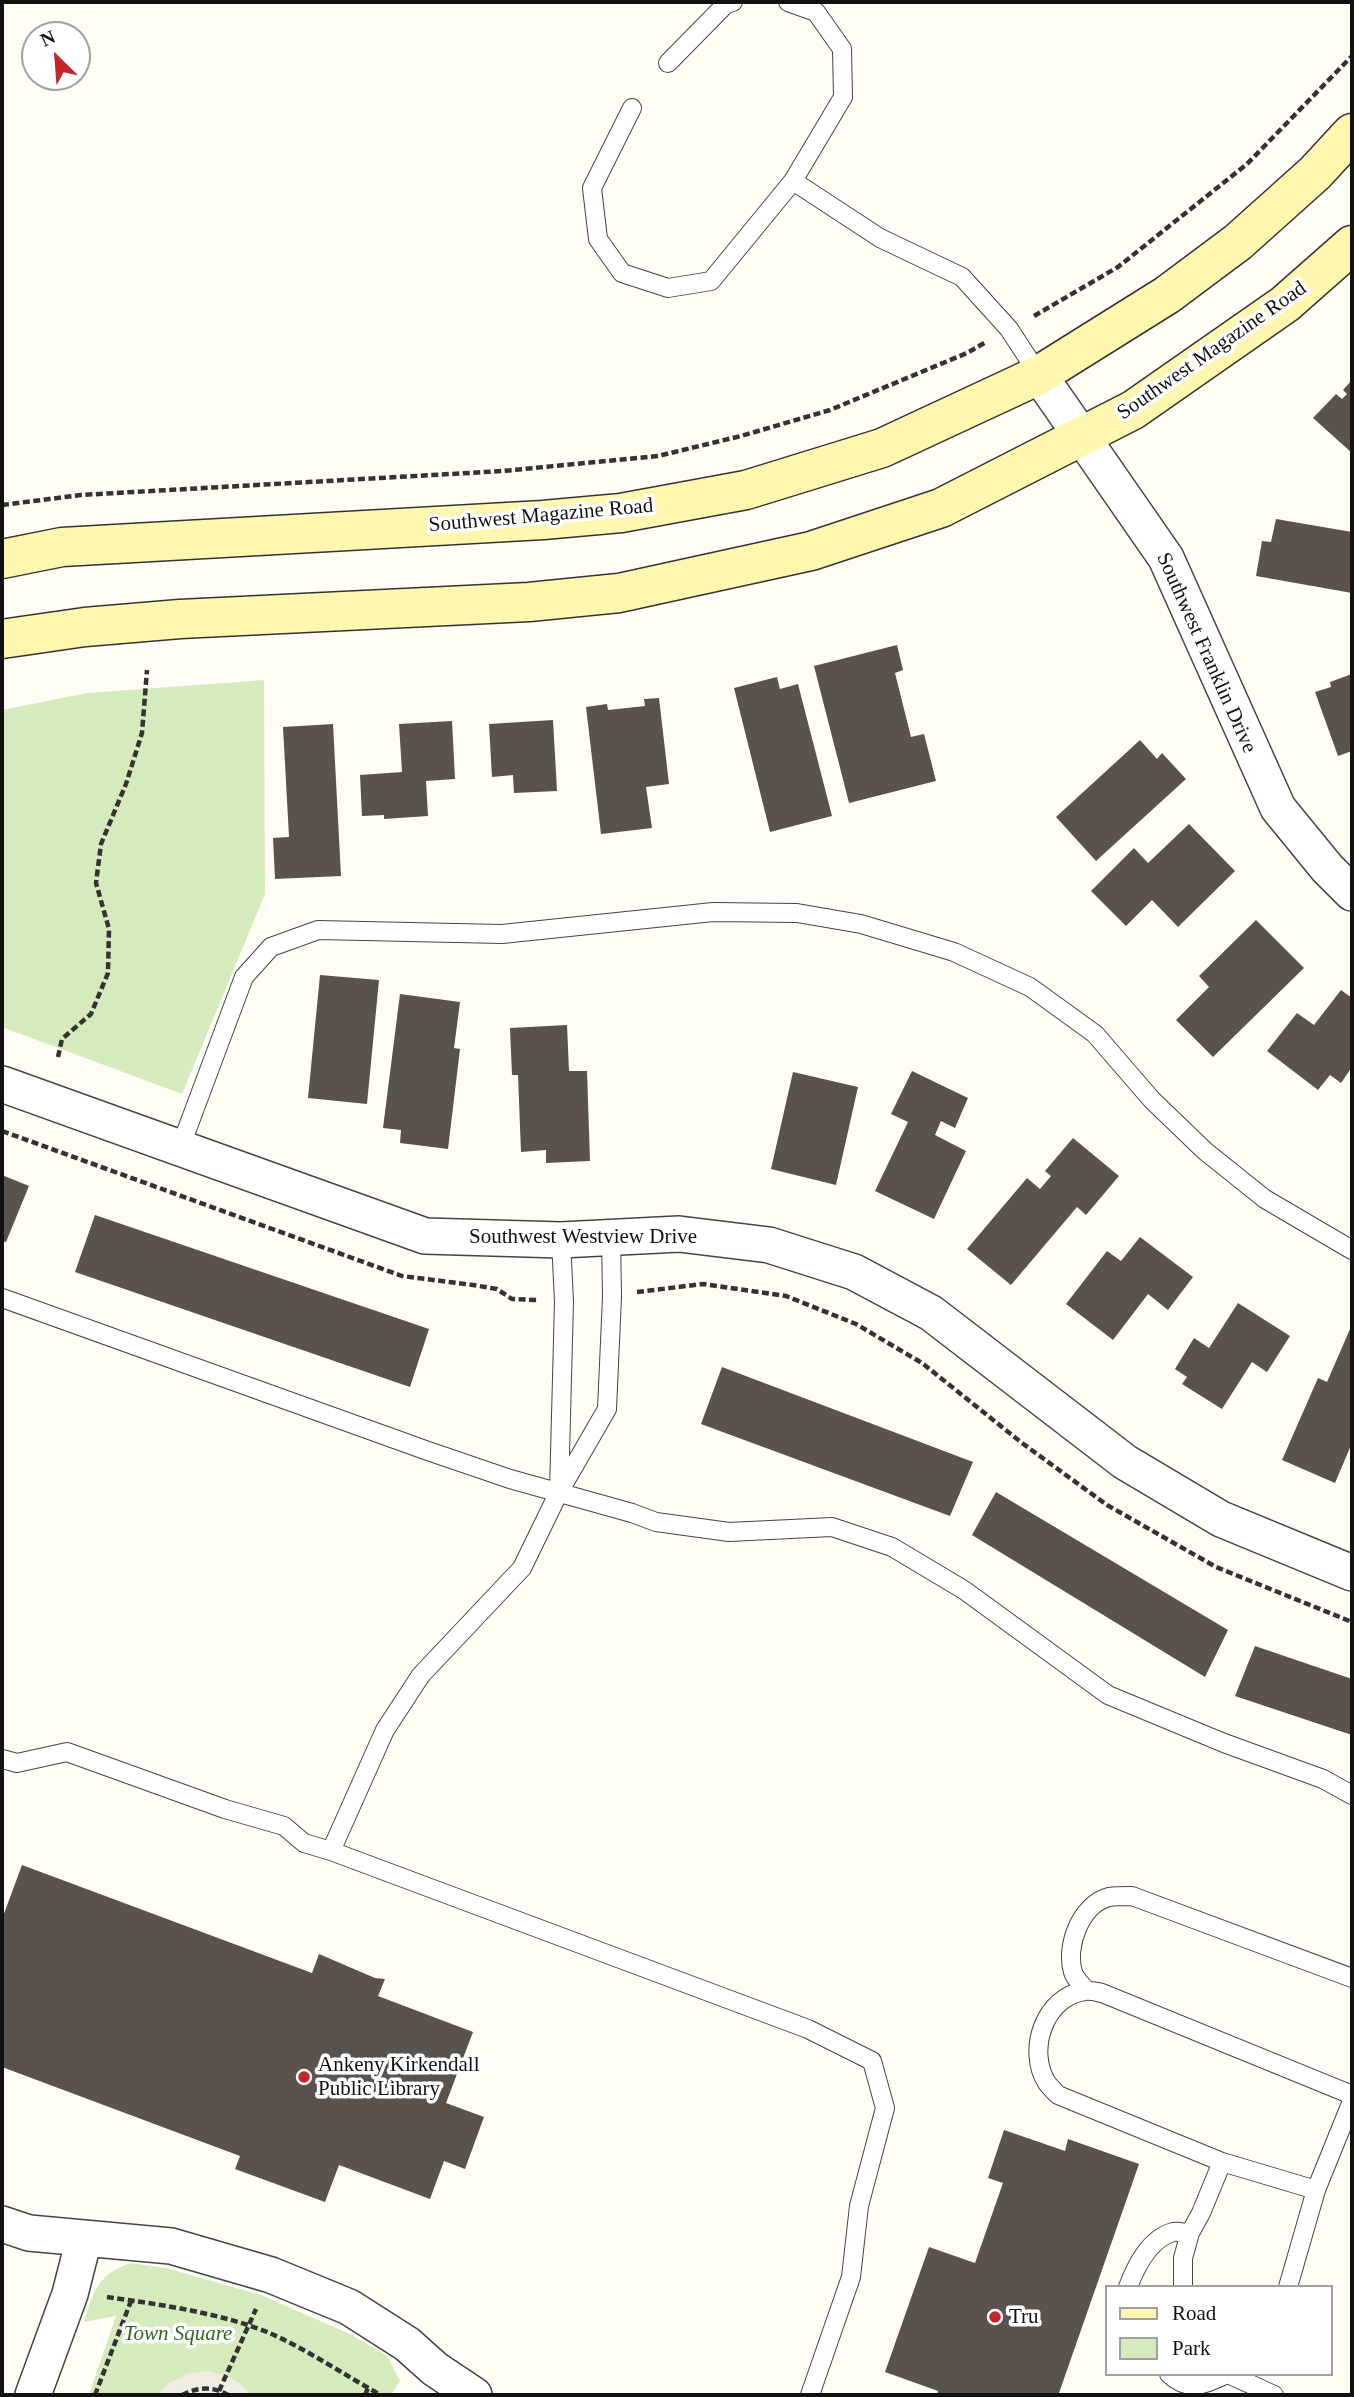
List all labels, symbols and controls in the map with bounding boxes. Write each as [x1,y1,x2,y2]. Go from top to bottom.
north arrow [21,21,91,91]
text: N [37,26,58,51]
street label: Southwest Magazine Road [1113,276,1311,426]
street label: Southwest Magazine Road [428,494,654,538]
street label: Southwest Franklin Drive [1150,549,1262,757]
street label: Southwest Westview Drive [469,1224,697,1250]
place label: Ankeny Kirkendall Public Library [318,2052,480,2102]
marker: Ankeny Kirkendall Public Library [296,2069,312,2085]
legend [1106,2285,1333,2376]
text: Road [1172,2301,1216,2325]
place label: Tru [1009,2304,1039,2330]
marker: Tru [987,2309,1003,2325]
park label: Town Square [124,2321,232,2347]
text: Park [1172,2336,1211,2360]

